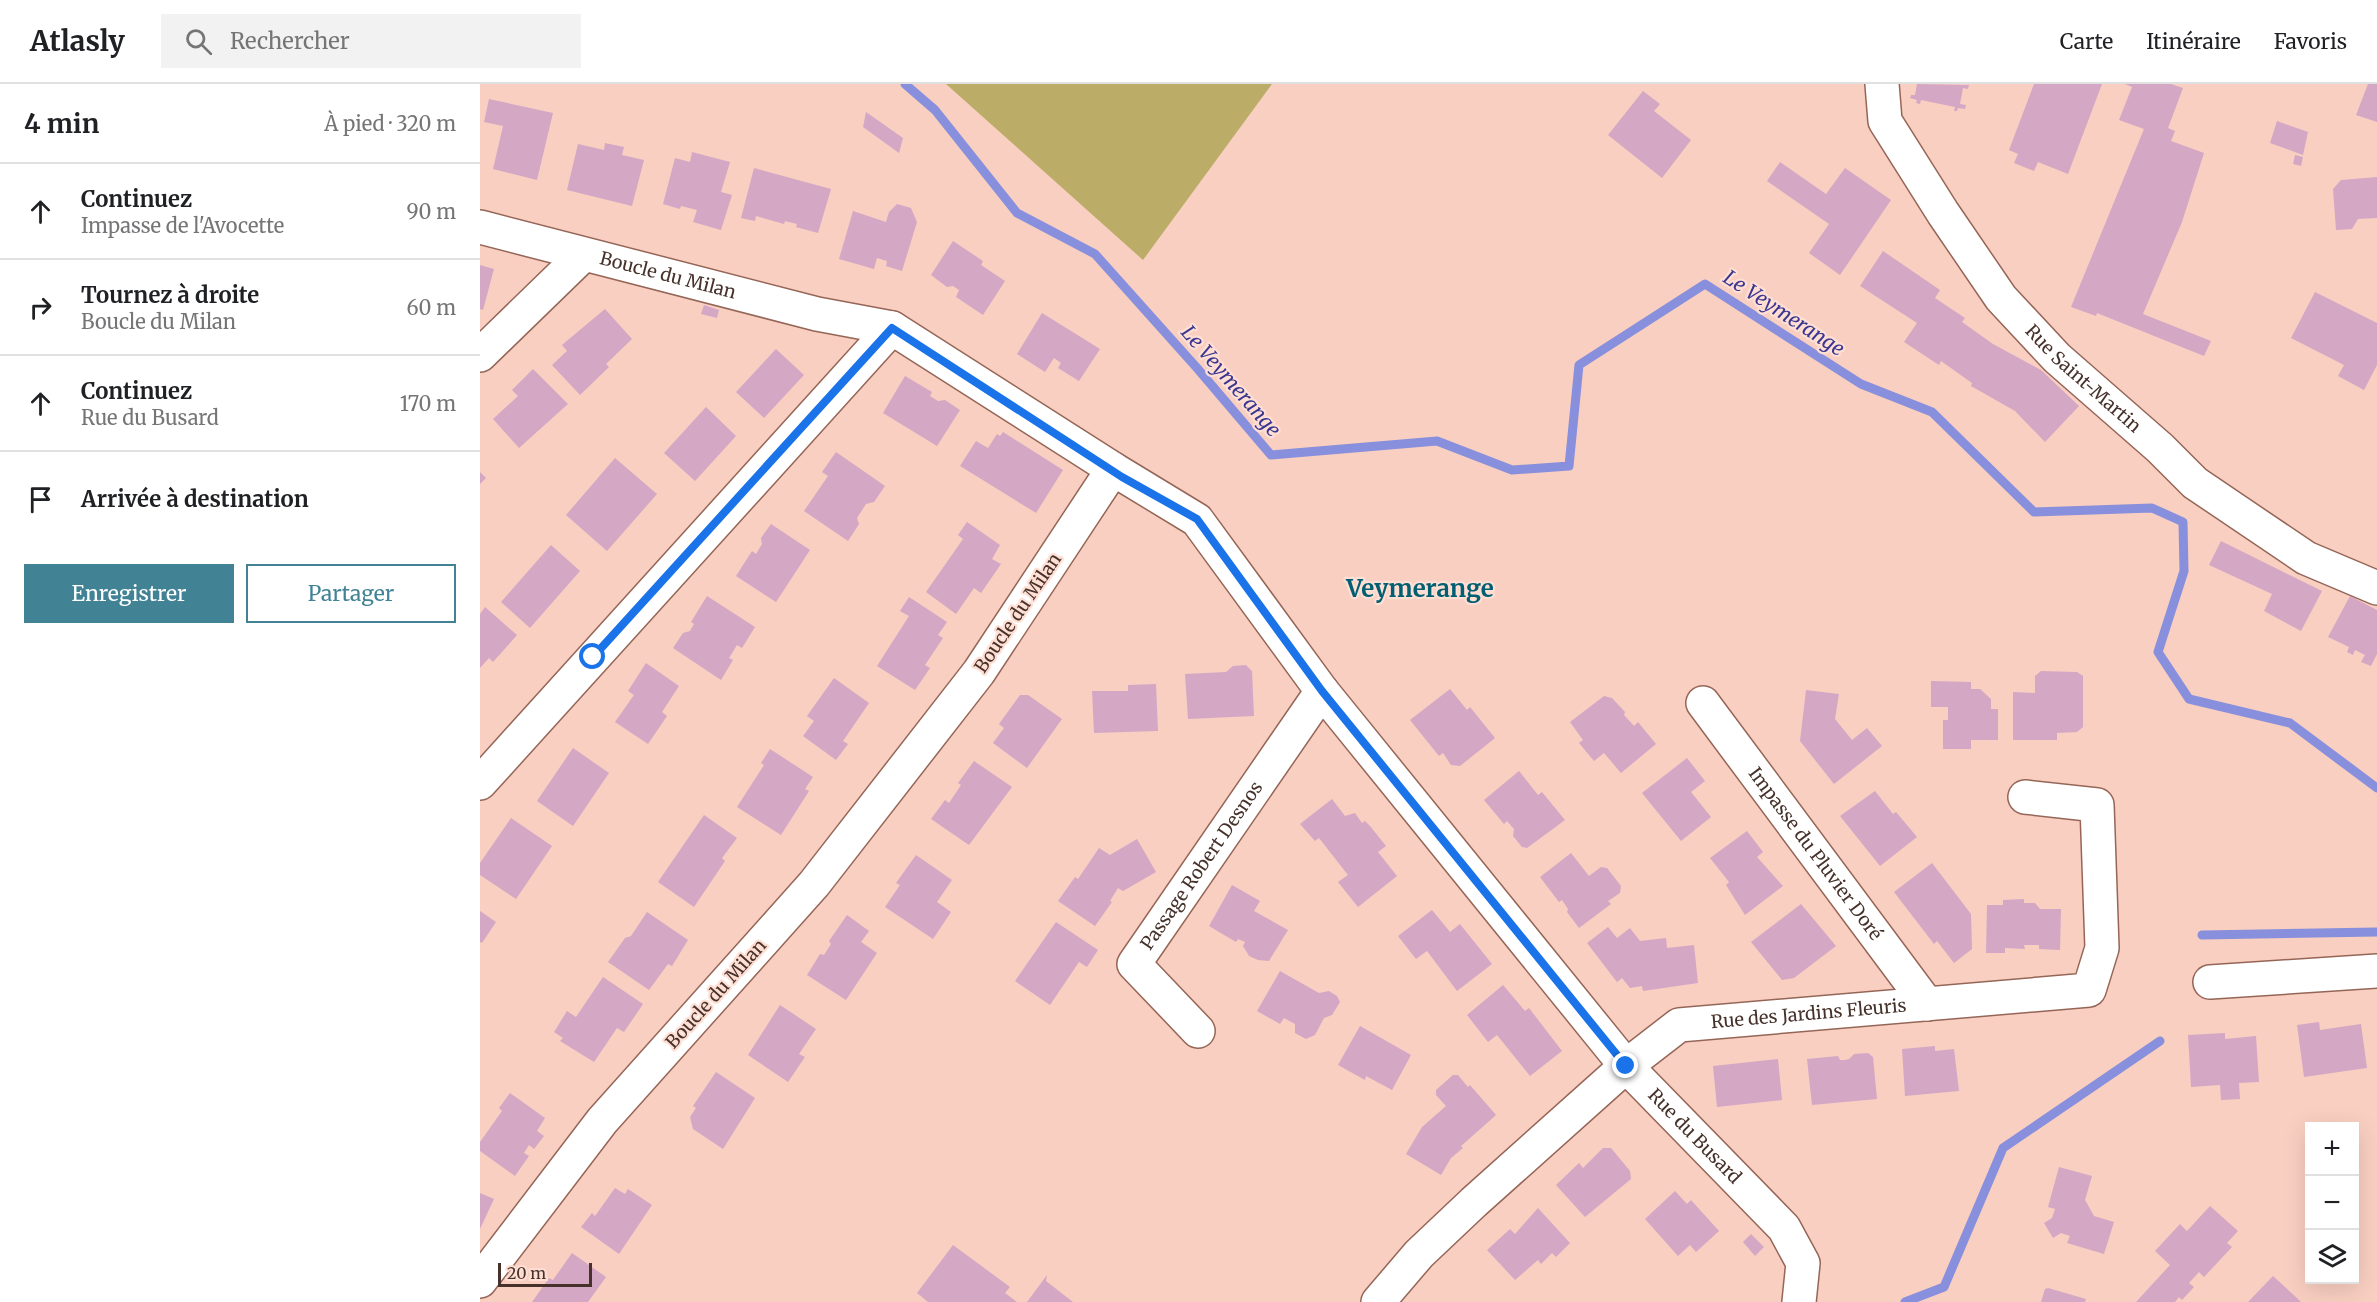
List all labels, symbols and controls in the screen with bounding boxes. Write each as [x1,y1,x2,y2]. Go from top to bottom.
search box [161,14,581,68]
text: Atlasly [30,23,125,59]
icon: search [182,25,215,58]
text: Rechercher [230,27,350,55]
text: Carte [2060,28,2113,55]
text: Itinéraire [2146,28,2241,55]
text: Favoris [2274,28,2347,55]
text: 4 min [24,107,99,140]
text: À pied · 320 m [324,111,456,136]
text: Continuez [81,185,192,213]
icon: ahead [24,195,57,228]
text: 90 m [406,199,456,224]
text: Impasse de l'Avocette [81,213,284,238]
street label: Boucle du Milan [597,246,739,304]
water label: Le Veymerange [1719,264,1849,361]
text: Tournez à droite [81,281,259,309]
icon: right [24,291,57,324]
text: 60 m [406,295,456,320]
text: Boucle du Milan [81,309,236,334]
street label: Rue Saint-Martin [2021,319,2146,437]
water label: Le Veymerange [1176,320,1286,441]
text: Continuez [81,377,192,405]
icon: ahead [24,387,57,420]
text: 170 m [400,391,456,416]
text: Rue du Busard [81,405,219,430]
icon: arrive [24,483,57,516]
text: Arrivée à destination [81,485,309,513]
street label: Boucle du Milan [969,548,1066,677]
button: Enregistrer [24,564,234,623]
button: Partager [246,564,456,623]
district label: Veymerange [1345,573,1494,604]
route start [579,643,605,669]
street label: Impasse du Pluvier Doré [1744,762,1888,945]
street label: Passage Robert Desnos [1135,777,1267,954]
street label: Boucle du Milan [660,934,771,1053]
street label: Rue des Jardins Fleuris [1710,994,1908,1033]
route end [1612,1052,1638,1078]
street label: Rue du Busard [1643,1083,1747,1188]
map controls [2305,1122,2359,1284]
button: + [2305,1122,2359,1176]
button: − [2305,1176,2359,1230]
button: layers [2305,1230,2359,1284]
scale bar [498,1260,592,1288]
text: 20 m [507,1263,546,1283]

